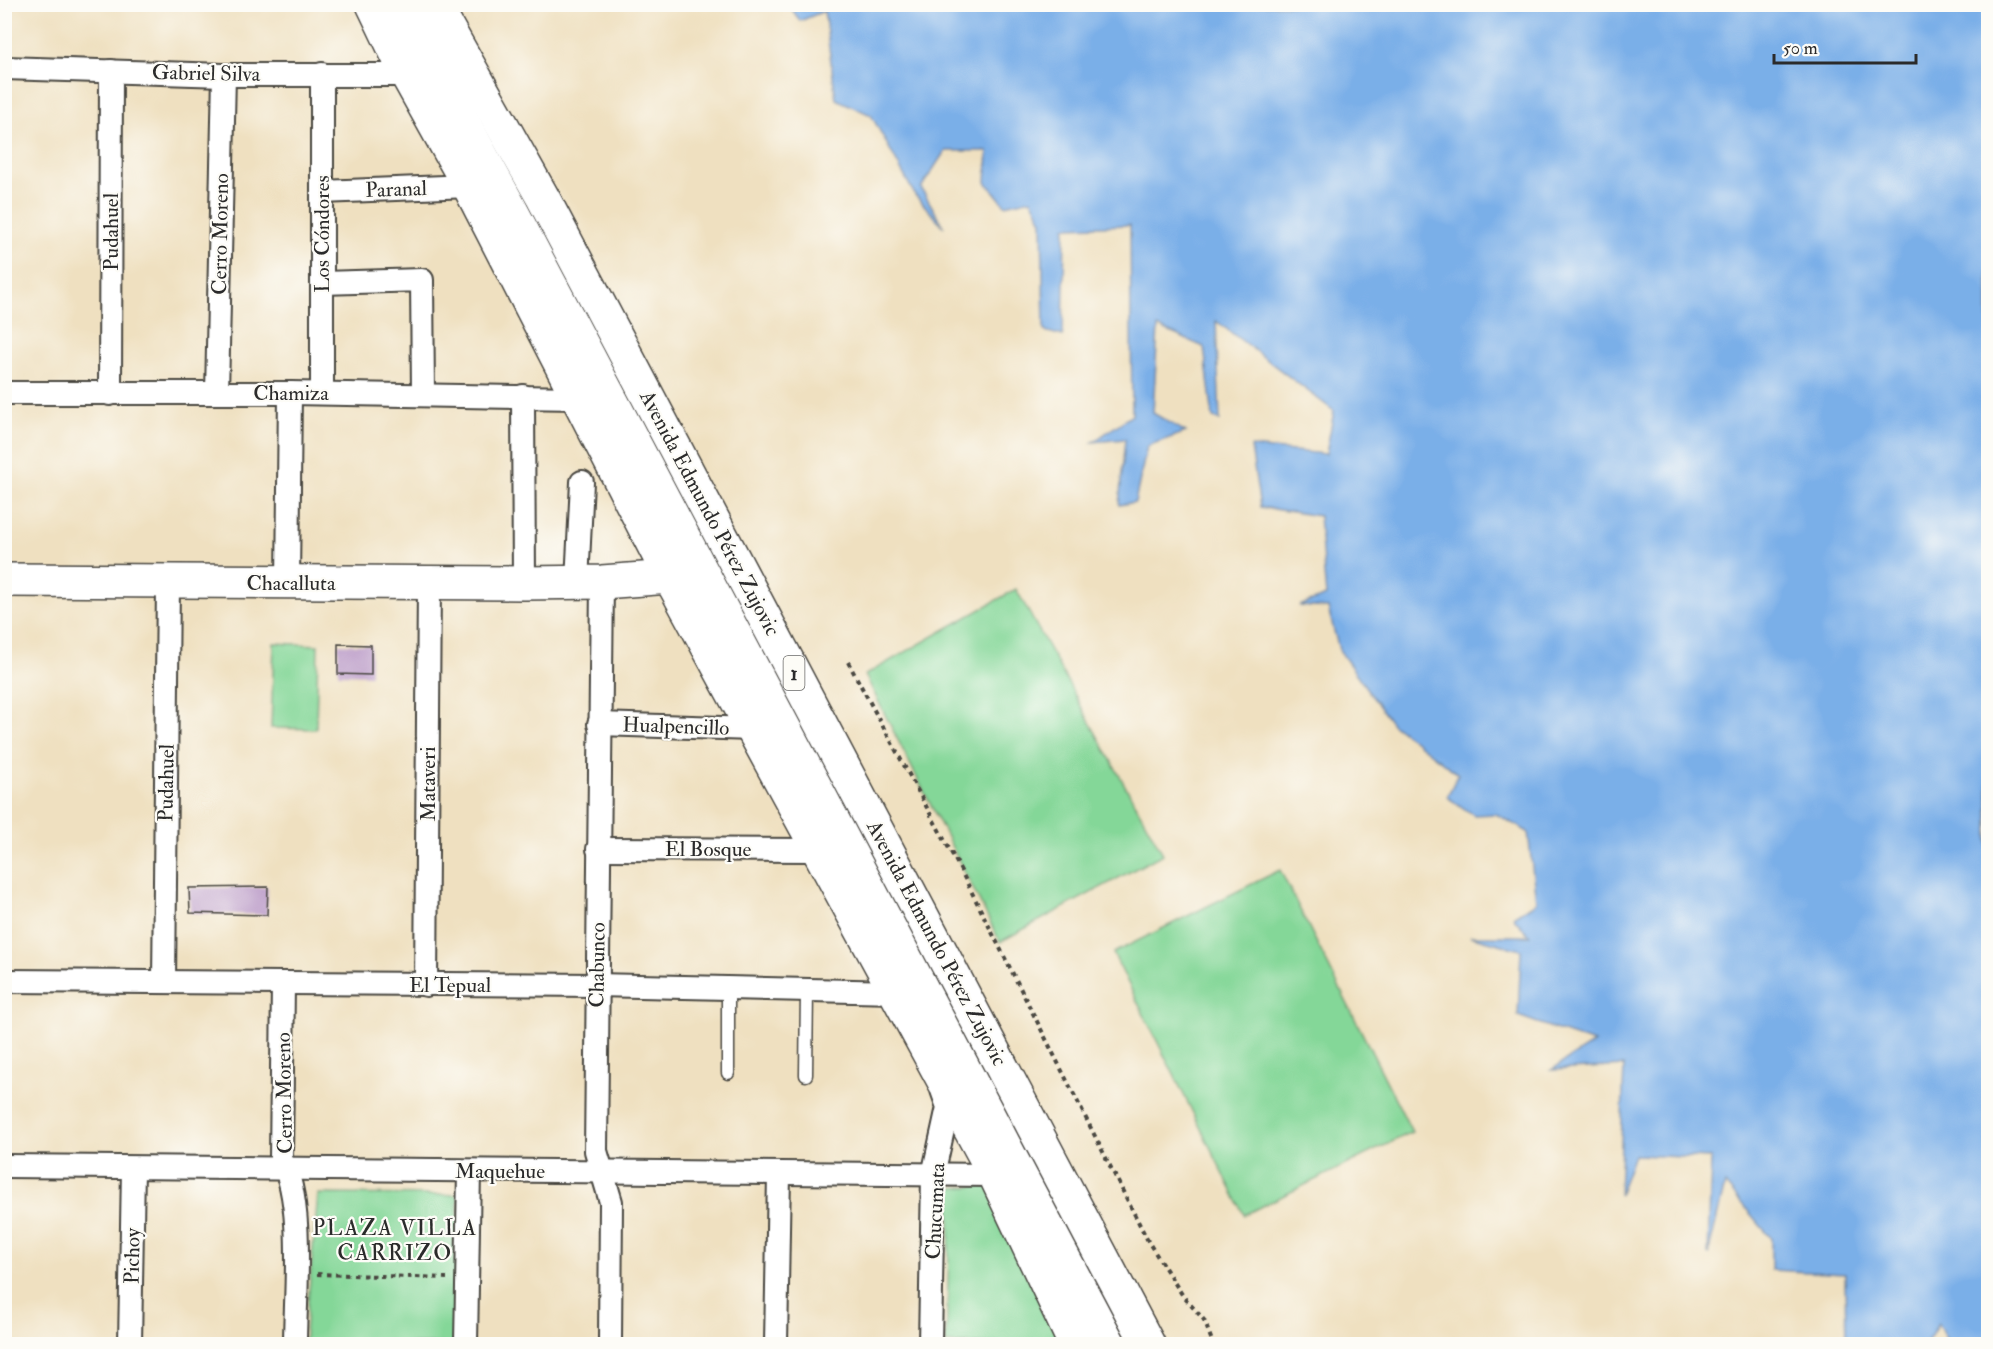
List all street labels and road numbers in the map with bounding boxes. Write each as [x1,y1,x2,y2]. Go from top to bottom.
street label: Gabriel Silva [152,59,261,88]
street label: Cerro Moreno [206,173,235,295]
street label: Los Cóndores [309,175,336,293]
street label: Paranal [365,175,428,204]
street label: Pudahuel [98,192,125,271]
street label: Chamiza [253,380,329,407]
street label: Avenida Edmundo Pérez Zujovic [633,385,786,641]
street label: Chacalluta [246,570,336,597]
road number: 1 [784,656,804,690]
street label: Hualpencillo [622,711,730,742]
street label: Pudahuel [152,743,181,822]
street label: Mataveri [415,746,442,822]
street label: Avenida Edmundo Pérez Zujovic [860,815,1013,1071]
street label: El Bosque [665,836,752,863]
street label: Chabunco [583,922,612,1008]
street label: El Tepual [409,972,492,999]
street label: Cerro Moreno [270,1032,299,1154]
street label: Maquehue [455,1158,545,1185]
street label: Chucumata [919,1162,952,1260]
street label: Pichoy [119,1227,147,1284]

